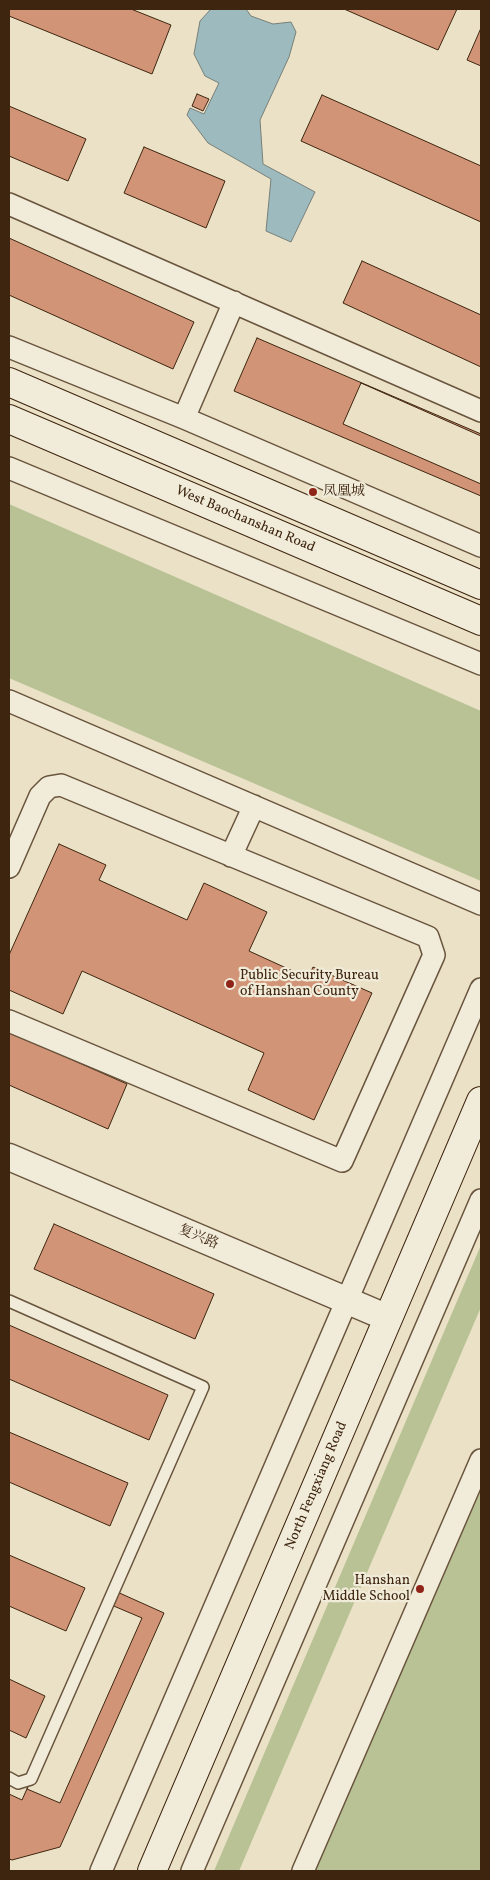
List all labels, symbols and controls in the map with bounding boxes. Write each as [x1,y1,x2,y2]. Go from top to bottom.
street label: West Baochanshan Road [173,483,317,557]
place label: 凤凰城 [323,484,365,500]
marker: 凤凰城 [307,486,319,498]
place label: Public Security Bureau of Hanshan County [240,968,379,1000]
marker: Public Security Bureau of Hanshan County [224,978,236,990]
street label: 复兴路 [175,1222,221,1254]
street label: North Fengxiang Road [282,1419,352,1553]
place label: Hanshan Middle School [322,1573,410,1605]
marker: Hanshan Middle School [414,1583,426,1595]

